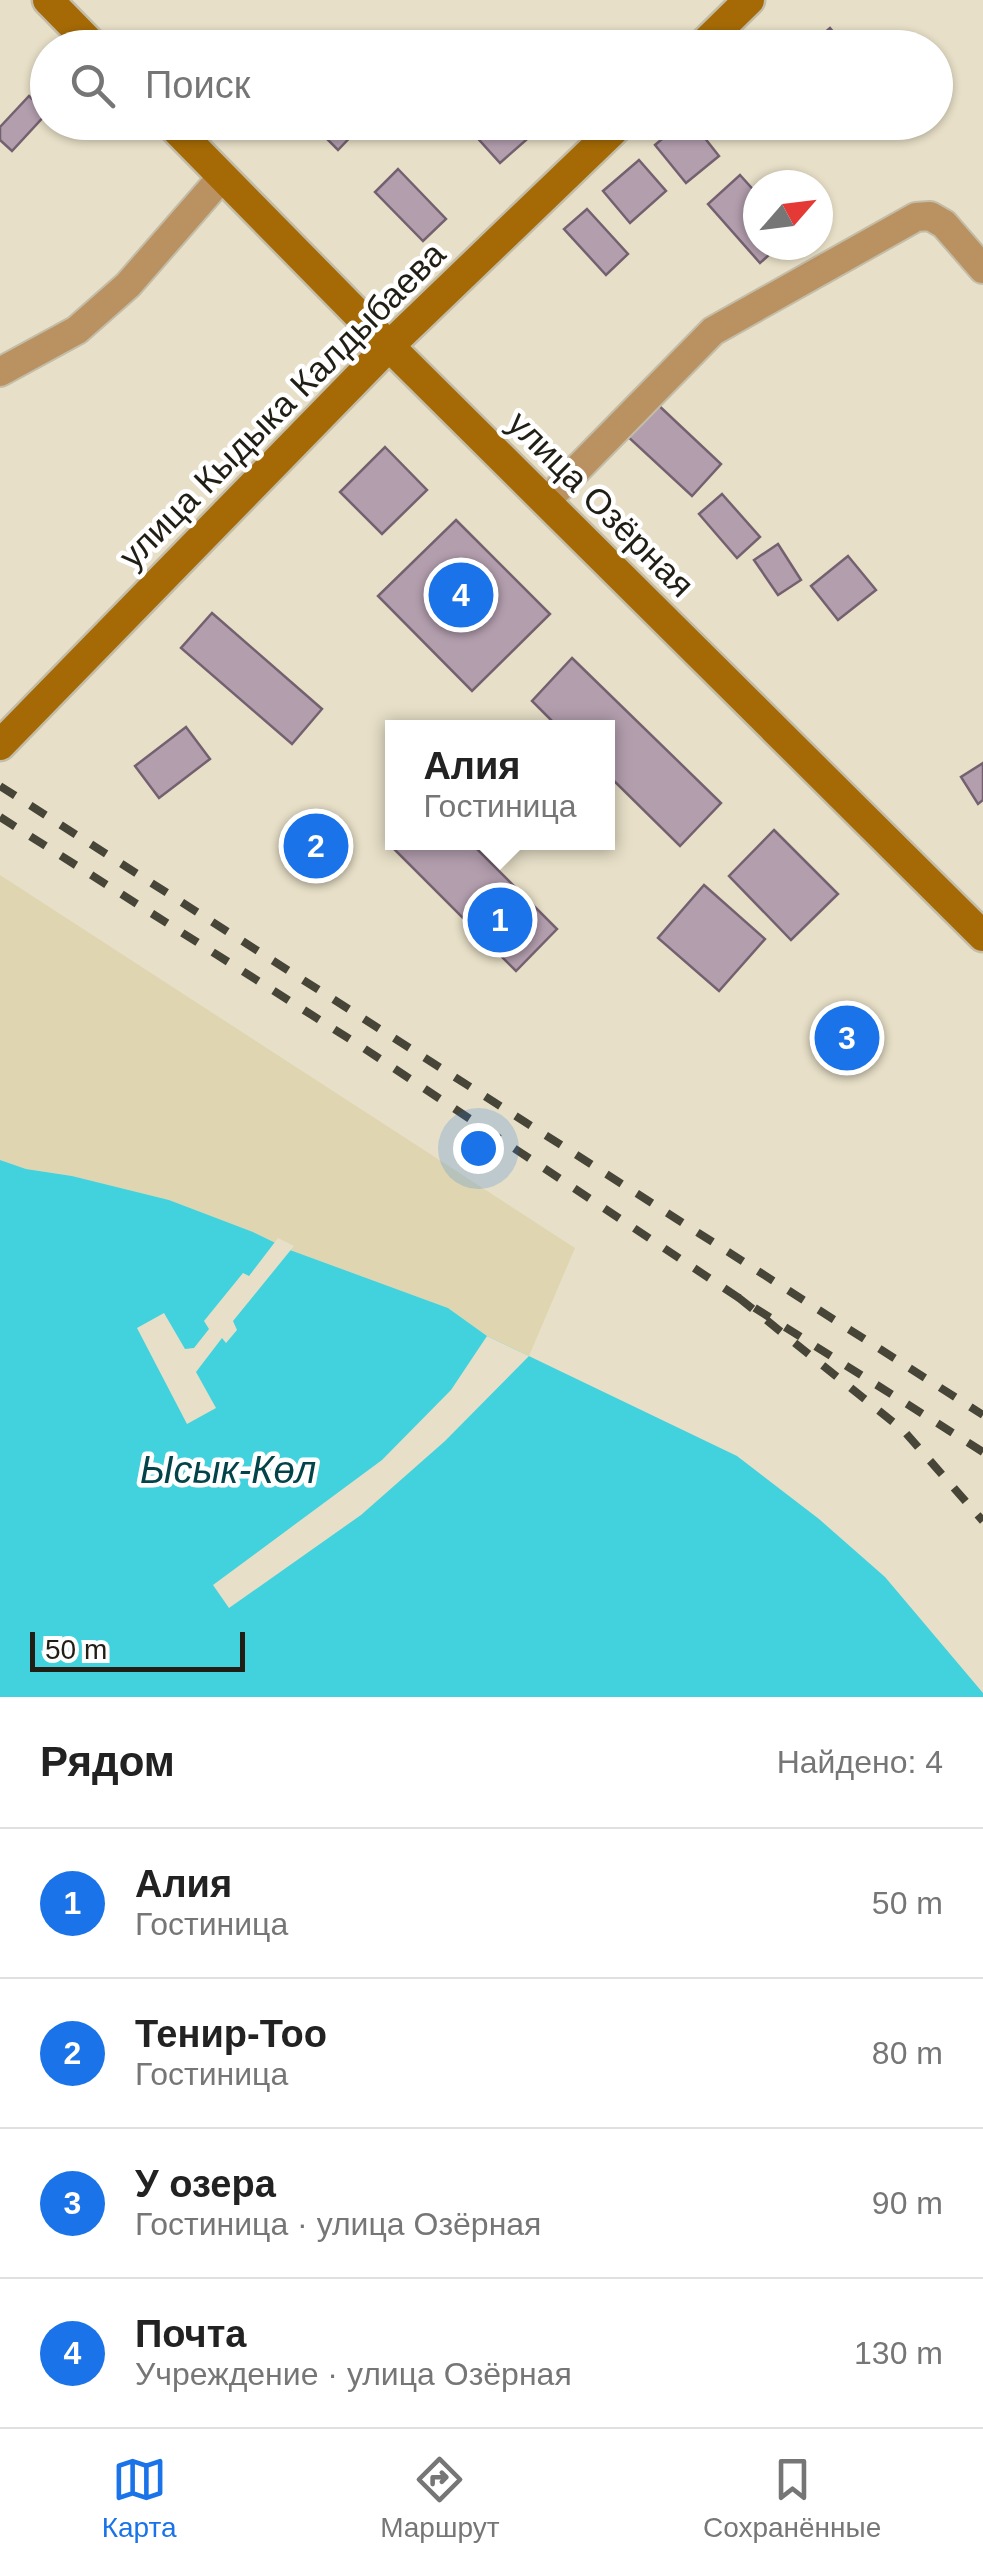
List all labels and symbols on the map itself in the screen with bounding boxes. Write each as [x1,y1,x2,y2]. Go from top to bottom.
north arrow [743,170,833,260]
street label: улица Кыдыка Калдыбаева [111,233,453,575]
street label: улица Озёрная [501,403,702,604]
pin: 4 [428,558,494,632]
pin: 2 [284,808,348,884]
pin: 1 [468,882,532,958]
pin: 3 [814,1000,880,1076]
your location [453,1123,504,1174]
water label: Ысык-Көл [140,1449,316,1491]
scale bar [30,1627,245,1672]

